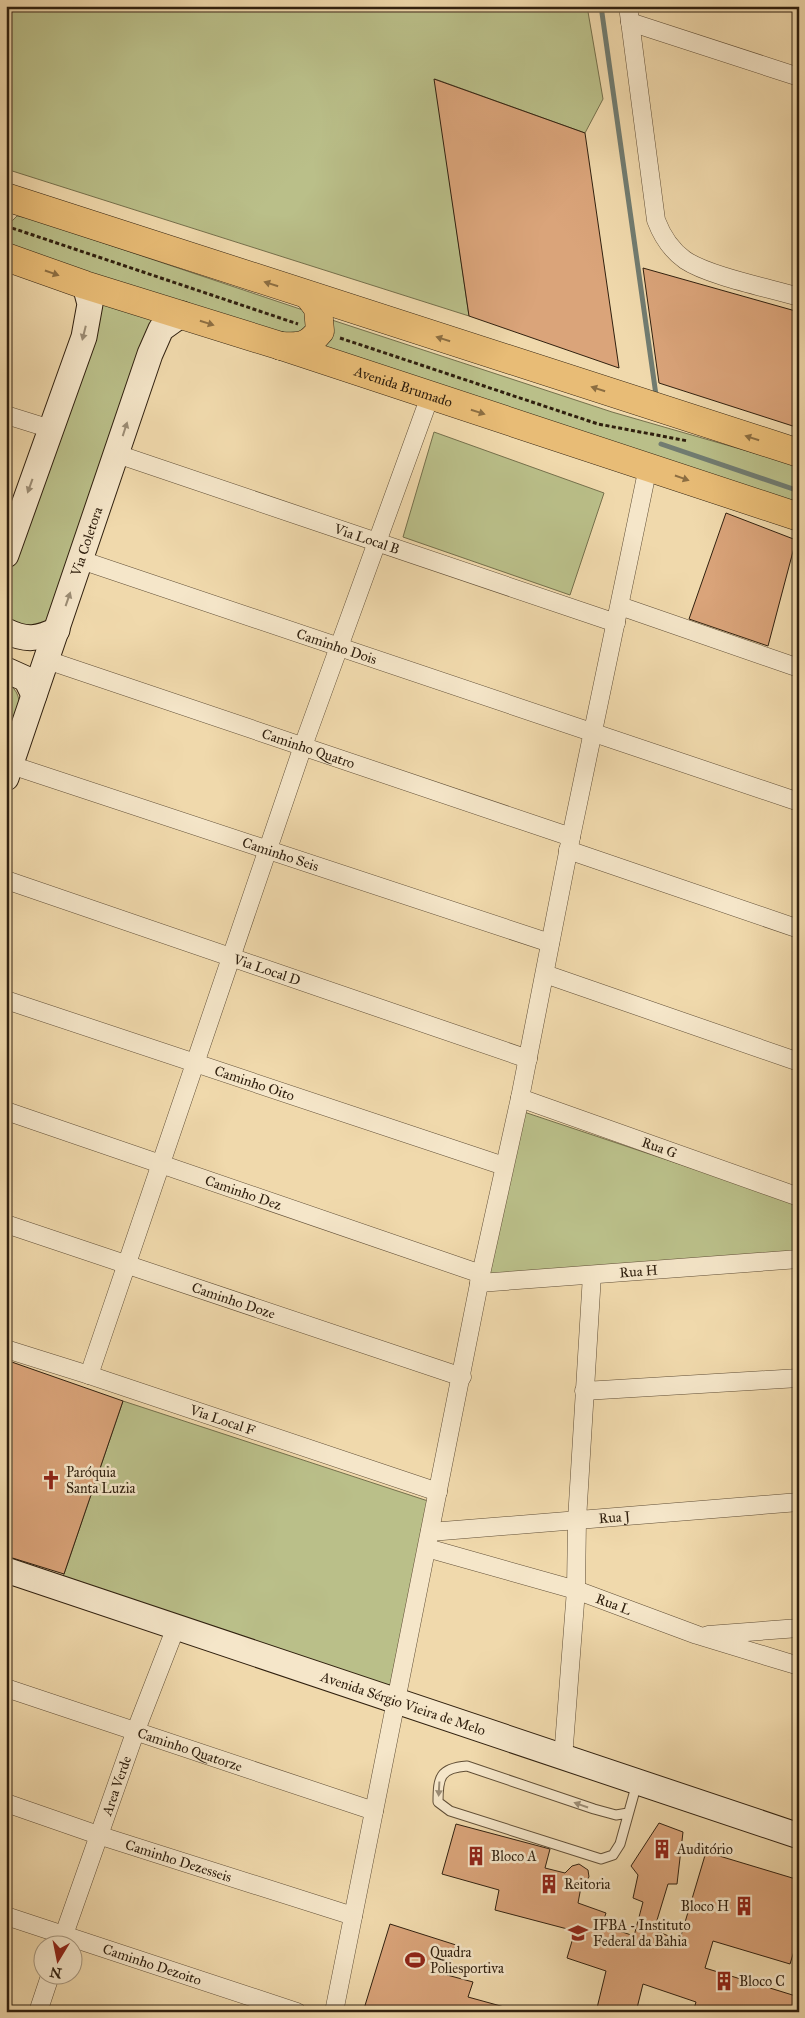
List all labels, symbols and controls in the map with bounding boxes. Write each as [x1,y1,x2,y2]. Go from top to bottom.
one-way arrow [45,269,60,277]
one-way arrow [264,280,279,287]
one-way arrow [200,319,215,327]
one-way arrow [80,325,88,340]
one-way arrow [435,335,450,342]
street label: Avenida Brumado [351,362,455,411]
one-way arrow [590,384,605,392]
one-way arrow [470,408,485,416]
one-way arrow [122,421,129,436]
one-way arrow [745,434,760,442]
one-way arrow [675,475,690,483]
one-way arrow [26,479,34,494]
street label: Via Coletora [67,505,107,579]
street label: Via Local B [331,520,402,558]
one-way arrow [65,592,72,607]
street label: Caminho Dois [294,625,379,668]
street label: Caminho Quatro [260,725,357,772]
street label: Caminho Seis [240,834,321,875]
street label: Via Local D [230,950,303,989]
street label: Caminho Oito [212,1062,297,1105]
street label: Rua G [639,1134,679,1162]
street label: Caminho Dez [203,1172,284,1214]
street label: Rua H [619,1262,658,1281]
street label: Caminho Doze [189,1279,278,1323]
street label: Via Local F [187,1401,257,1439]
place label: Paróquia Santa Luzia [66,1464,135,1497]
church icon: Paróquia Santa Luzia [40,1469,62,1491]
street label: Rua J [598,1508,631,1527]
street label: Rua L [593,1590,634,1619]
street label: Avenida Sérgio Vieira de Melo [318,1668,488,1739]
street label: Caminho Quatorze [135,1725,245,1775]
street label: Area Verde [98,1754,135,1819]
one-way arrow [434,1781,442,1797]
one-way arrow [573,1800,588,1808]
street label: Caminho Dezesseis [123,1836,234,1886]
building icon: Auditório [651,1838,673,1860]
place label: Auditório [676,1841,733,1858]
building icon: Bloco A [465,1845,487,1867]
place label: Bloco A [491,1848,537,1865]
building icon: Reitoria [538,1873,560,1895]
place label: Reitoria [564,1876,611,1893]
building icon: Bloco H [733,1895,755,1917]
place label: Bloco H [681,1898,729,1915]
place label: IFBA - Instituto Federal da Bahia [593,1917,691,1950]
school or university icon: IFBA - Instituto Federal da Bahia [567,1922,589,1944]
north arrow [32,1936,82,1986]
street label: Caminho Dezoito [100,1941,204,1989]
place label: Quadra Poliesportiva [430,1944,504,1977]
sports icon: Quadra Poliesportiva [404,1949,426,1971]
text: N [48,1963,63,1982]
building icon: Bloco C [713,1970,735,1992]
place label: Bloco C [739,1973,785,1990]

